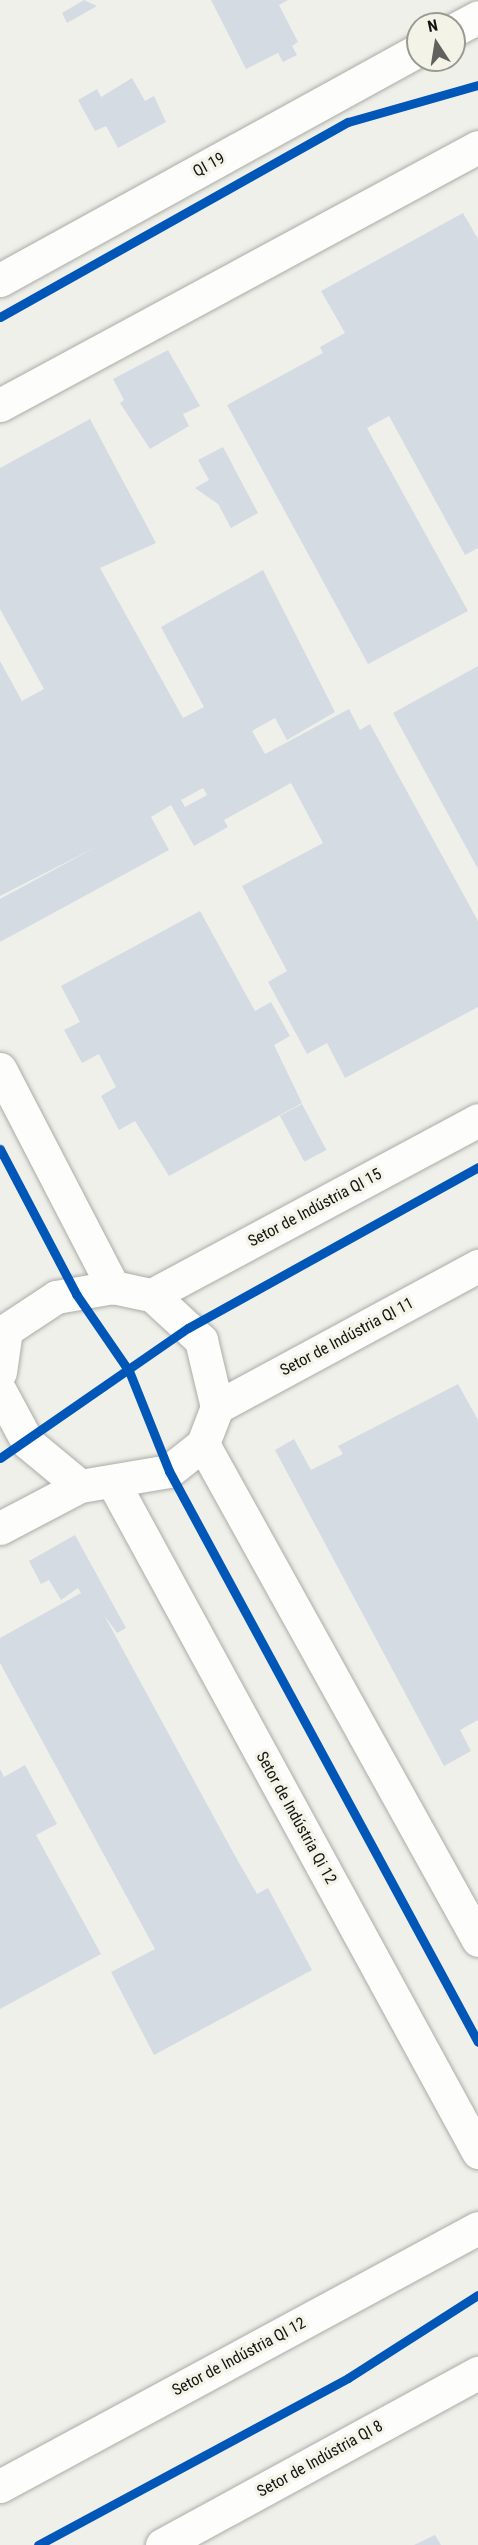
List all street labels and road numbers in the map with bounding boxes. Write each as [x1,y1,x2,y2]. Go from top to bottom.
street label: QI 19 [190,149,228,181]
street label: Setor de Indústria QI 15 [245,1165,385,1251]
street label: Setor de Indústria QI 11 [277,1294,417,1380]
street label: Setor de Indústria Qi 12 [252,1749,340,1887]
street label: Setor de Indústria QI 12 [169,2314,309,2400]
street label: Setor de Indústria QI 8 [254,2417,386,2501]

